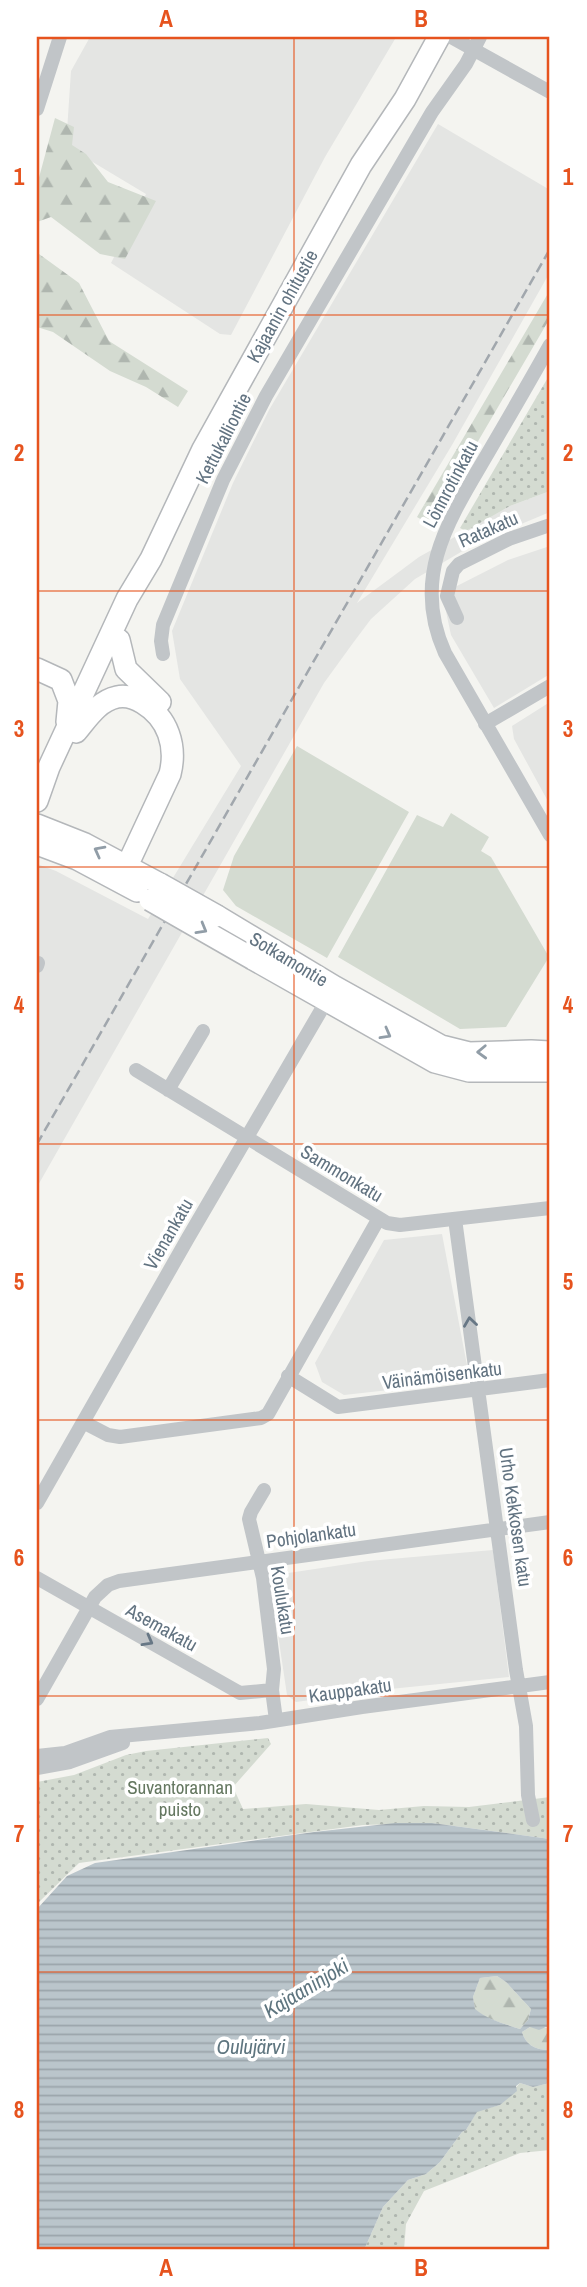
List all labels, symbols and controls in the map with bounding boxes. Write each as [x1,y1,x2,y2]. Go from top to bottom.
text: A [159,3,173,34]
text: B [414,3,428,34]
text: 1 [14,161,25,192]
text: 1 [563,161,574,192]
street label: Kajaanin ohitustie [240,245,324,367]
street label: Kettukalliontie [189,388,257,488]
street label: Lönnrotinkatu [416,436,484,532]
text: 2 [14,437,24,468]
text: 2 [563,437,573,468]
street label: Ratakatu [454,504,522,554]
text: 3 [14,713,24,744]
text: 3 [563,713,573,744]
one-way arrow [94,846,106,859]
one-way arrow [194,921,207,934]
street label: Sotkamontie [245,925,333,993]
text: 4 [14,989,25,1020]
text: 4 [563,989,574,1020]
one-way arrow [379,1026,392,1039]
one-way arrow [476,1045,487,1060]
street label: Sammonkatu [296,1138,388,1208]
street label: Vienankatu [137,1193,199,1275]
text: 5 [14,1266,24,1297]
text: 5 [563,1266,573,1297]
one-way arrow [463,1316,478,1328]
street label: Väinämöisenkatu [381,1355,503,1395]
street label: Urho Kekkosen katu [493,1446,539,1588]
street label: Pohjolankatu [265,1516,357,1554]
text: 6 [14,1542,24,1573]
text: 6 [563,1542,573,1573]
street label: Koulukatu [265,1564,301,1636]
street label: Asemakatu [121,1596,202,1657]
one-way arrow [141,1633,154,1646]
street label: Kauppakatu [307,1671,393,1709]
park label: Suvantorannan puisto [127,1774,233,1822]
text: 7 [14,1818,24,1849]
text: 7 [563,1818,573,1849]
water label: Kajaaninjoki [258,1951,354,2025]
water label: Oulujärvi [217,2032,286,2061]
text: 8 [14,2094,24,2125]
text: 8 [563,2094,573,2125]
text: A [159,2252,173,2283]
text: B [414,2252,428,2283]

